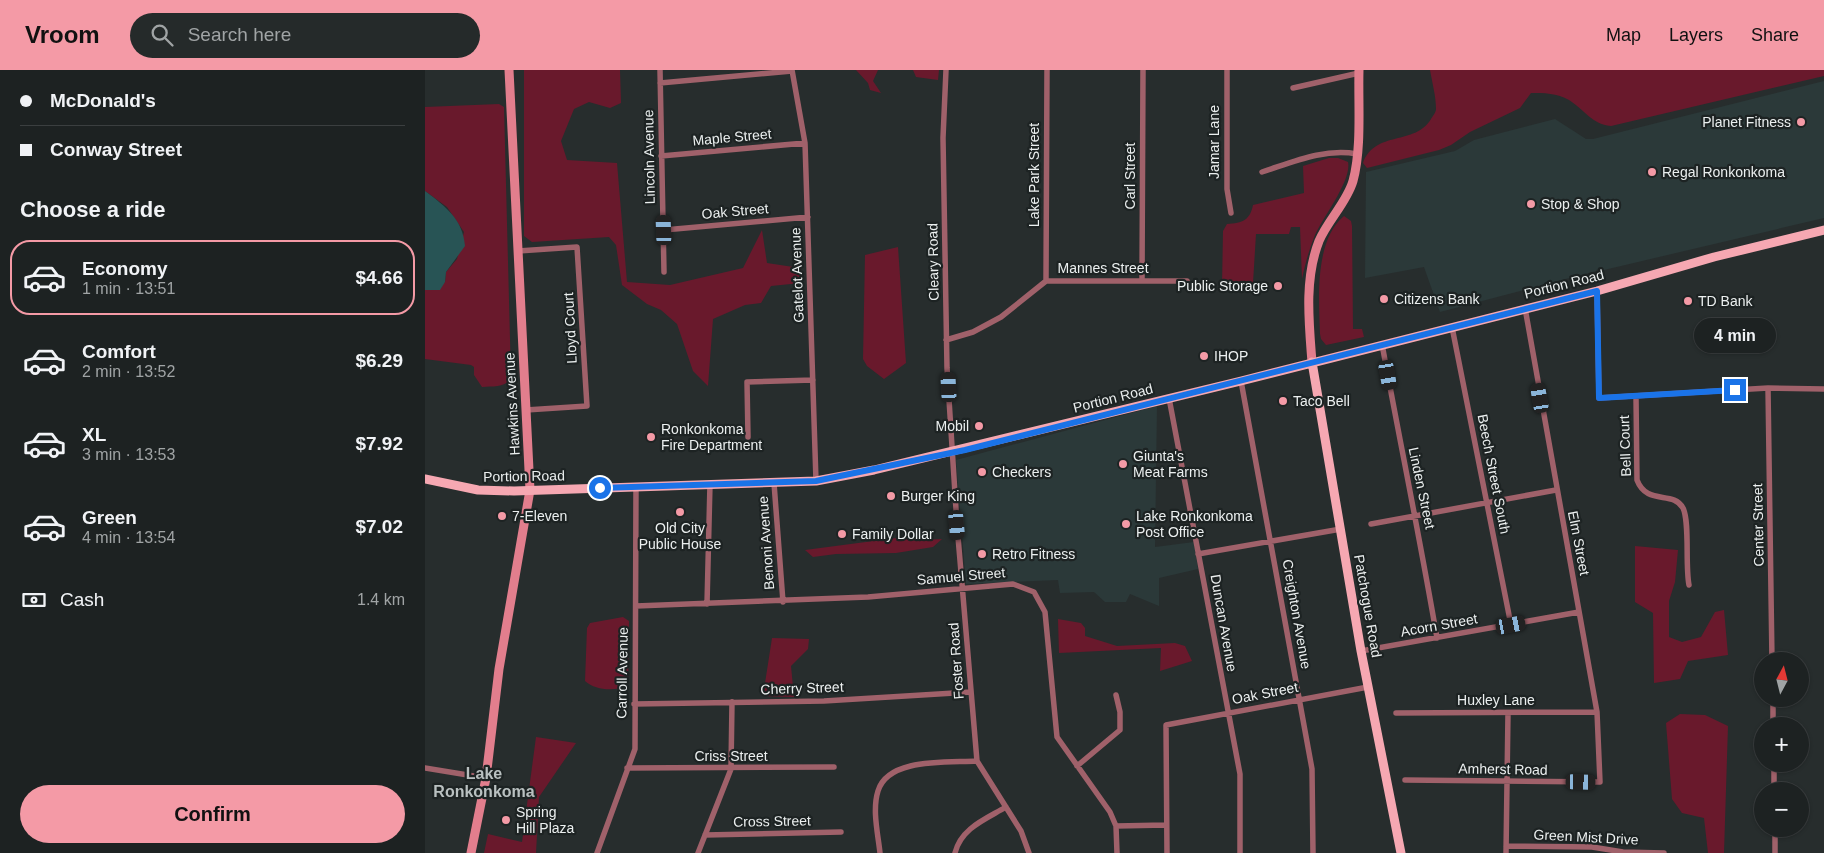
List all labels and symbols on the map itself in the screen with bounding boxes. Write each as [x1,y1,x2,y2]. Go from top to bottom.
street label: Jamar Lane [1206,105,1222,179]
street label: Lincoln Avenue [640,109,658,204]
place label: Planet Fitness [1702,114,1791,130]
marker: Planet Fitness [1795,116,1807,128]
street label: Lake Park Street [1026,123,1042,227]
street label: Maple Street [692,126,772,148]
street label: Carl Street [1122,142,1138,209]
place label: Regal Ronkonkoma [1662,164,1785,180]
marker: Regal Ronkonkoma [1646,166,1658,178]
place label: Stop & Shop [1541,196,1620,212]
marker: Stop & Shop [1525,198,1537,210]
street label: Oak Street [701,200,769,222]
car [655,215,672,245]
street label: Cleary Road [924,223,942,301]
street label: Gatelot Avenue [787,227,807,323]
street label: Mannes Street [1057,260,1149,276]
street label: Portion Road [1522,266,1606,302]
place label: Public Storage [1177,278,1268,294]
marker: Public Storage [1272,280,1284,292]
place label: Citizens Bank [1394,291,1481,307]
street label: Lloyd Court [560,292,580,364]
marker: Citizens Bank [1378,293,1390,305]
place label: TD Bank [1698,293,1753,309]
marker: TD Bank [1682,295,1694,307]
callout: 4 min [1694,318,1776,352]
place label: IHOP [1214,348,1248,364]
marker: IHOP [1198,350,1210,362]
street label: Hawkins Avenue [501,352,523,456]
car [1378,359,1397,391]
car [940,372,957,402]
route end [1724,379,1746,401]
street label: Portion Road [1071,380,1155,416]
car [1530,382,1549,414]
place label: Taco Bell [1293,393,1350,409]
marker: Taco Bell [1277,395,1289,407]
street label: Beech Street South [1475,413,1513,535]
street label: Bell Court [1616,415,1634,477]
place label: Mobil [936,418,969,434]
marker: Mobil [973,420,985,432]
place label: Ronkonkoma Fire Department [661,421,762,453]
marker: Ronkonkoma Fire Department [645,431,657,443]
street label: Linden Street [1406,446,1439,530]
place label: Giunta's Meat Farms [1133,448,1208,480]
marker: Giunta's Meat Farms [1117,458,1129,470]
place label: Checkers [992,464,1051,480]
marker: Checkers [976,466,988,478]
street label: Portion Road [483,467,565,485]
route start [589,477,611,499]
street label: Center Street [1749,483,1767,567]
place label: Burger King [901,488,975,504]
marker: Burger King [885,490,897,502]
street label: Benoni Avenue [755,495,777,590]
marker: Old City Public House [674,506,686,518]
place label: 7-Eleven [512,508,567,524]
place label: Lake Ronkonkoma Post Office [1136,508,1253,540]
car [948,509,965,541]
street label: Elm Street [1565,509,1593,577]
marker: 7-Eleven [496,510,508,522]
marker: Lake Ronkonkoma Post Office [1120,518,1132,530]
place label: Old City Public House [639,520,721,552]
place label: Family Dollar [852,526,934,542]
marker: Family Dollar [836,528,848,540]
place label: Retro Fitness [992,546,1075,562]
marker: Retro Fitness [976,548,988,560]
street label: Patchogue Road [1351,553,1385,659]
street label: Creighton Avenue [1279,558,1315,670]
street label: Samuel Street [916,564,1006,588]
street label: Duncan Avenue [1208,573,1240,673]
street label: Acorn Street [1399,610,1479,640]
car [1494,615,1527,635]
street label: Foster Road [945,622,967,700]
street label: Carroll Avenue [613,627,631,719]
north arrow [1754,652,1809,708]
street label: Cherry Street [760,679,844,697]
street label: Oak Street [1231,679,1299,707]
street label: Huxley Lane [1457,692,1535,708]
street label: Criss Street [694,748,768,764]
street label: Amherst Road [1458,760,1548,778]
district label: Lake Ronkonkoma [433,765,535,800]
car [1565,774,1596,790]
place label: Spring Hill Plaza [516,804,575,836]
street label: Cross Street [733,812,811,830]
marker: Spring Hill Plaza [500,814,512,826]
street label: Green Mist Drive [1533,826,1639,848]

